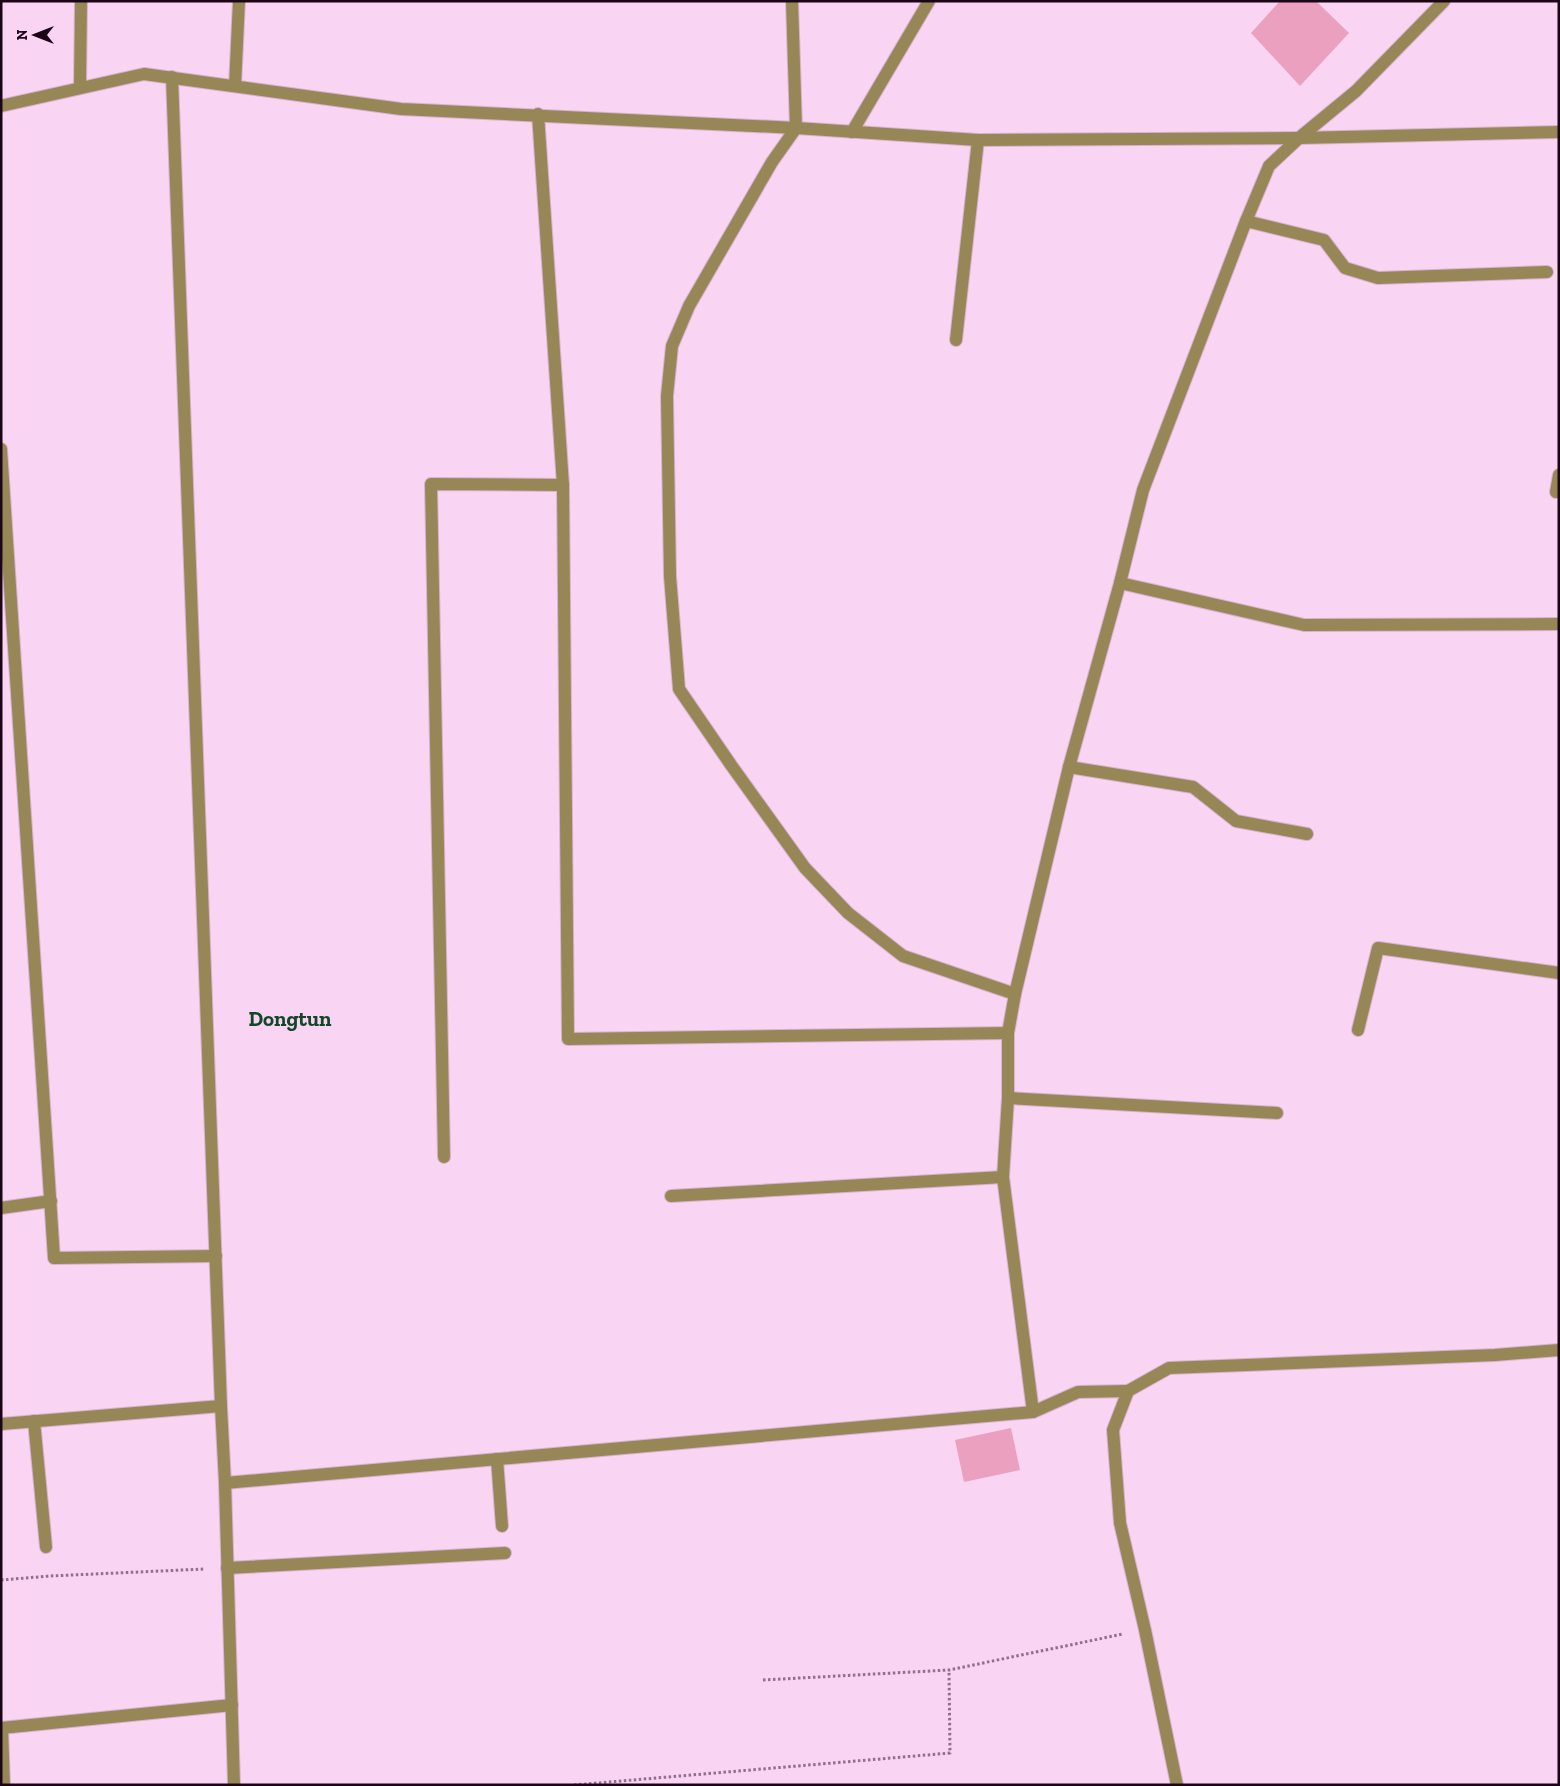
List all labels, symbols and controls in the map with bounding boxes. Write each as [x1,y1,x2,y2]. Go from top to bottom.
north arrow [10,10,60,60]
text: N [14,29,31,40]
district label: Dongtun [248,1006,332,1031]

